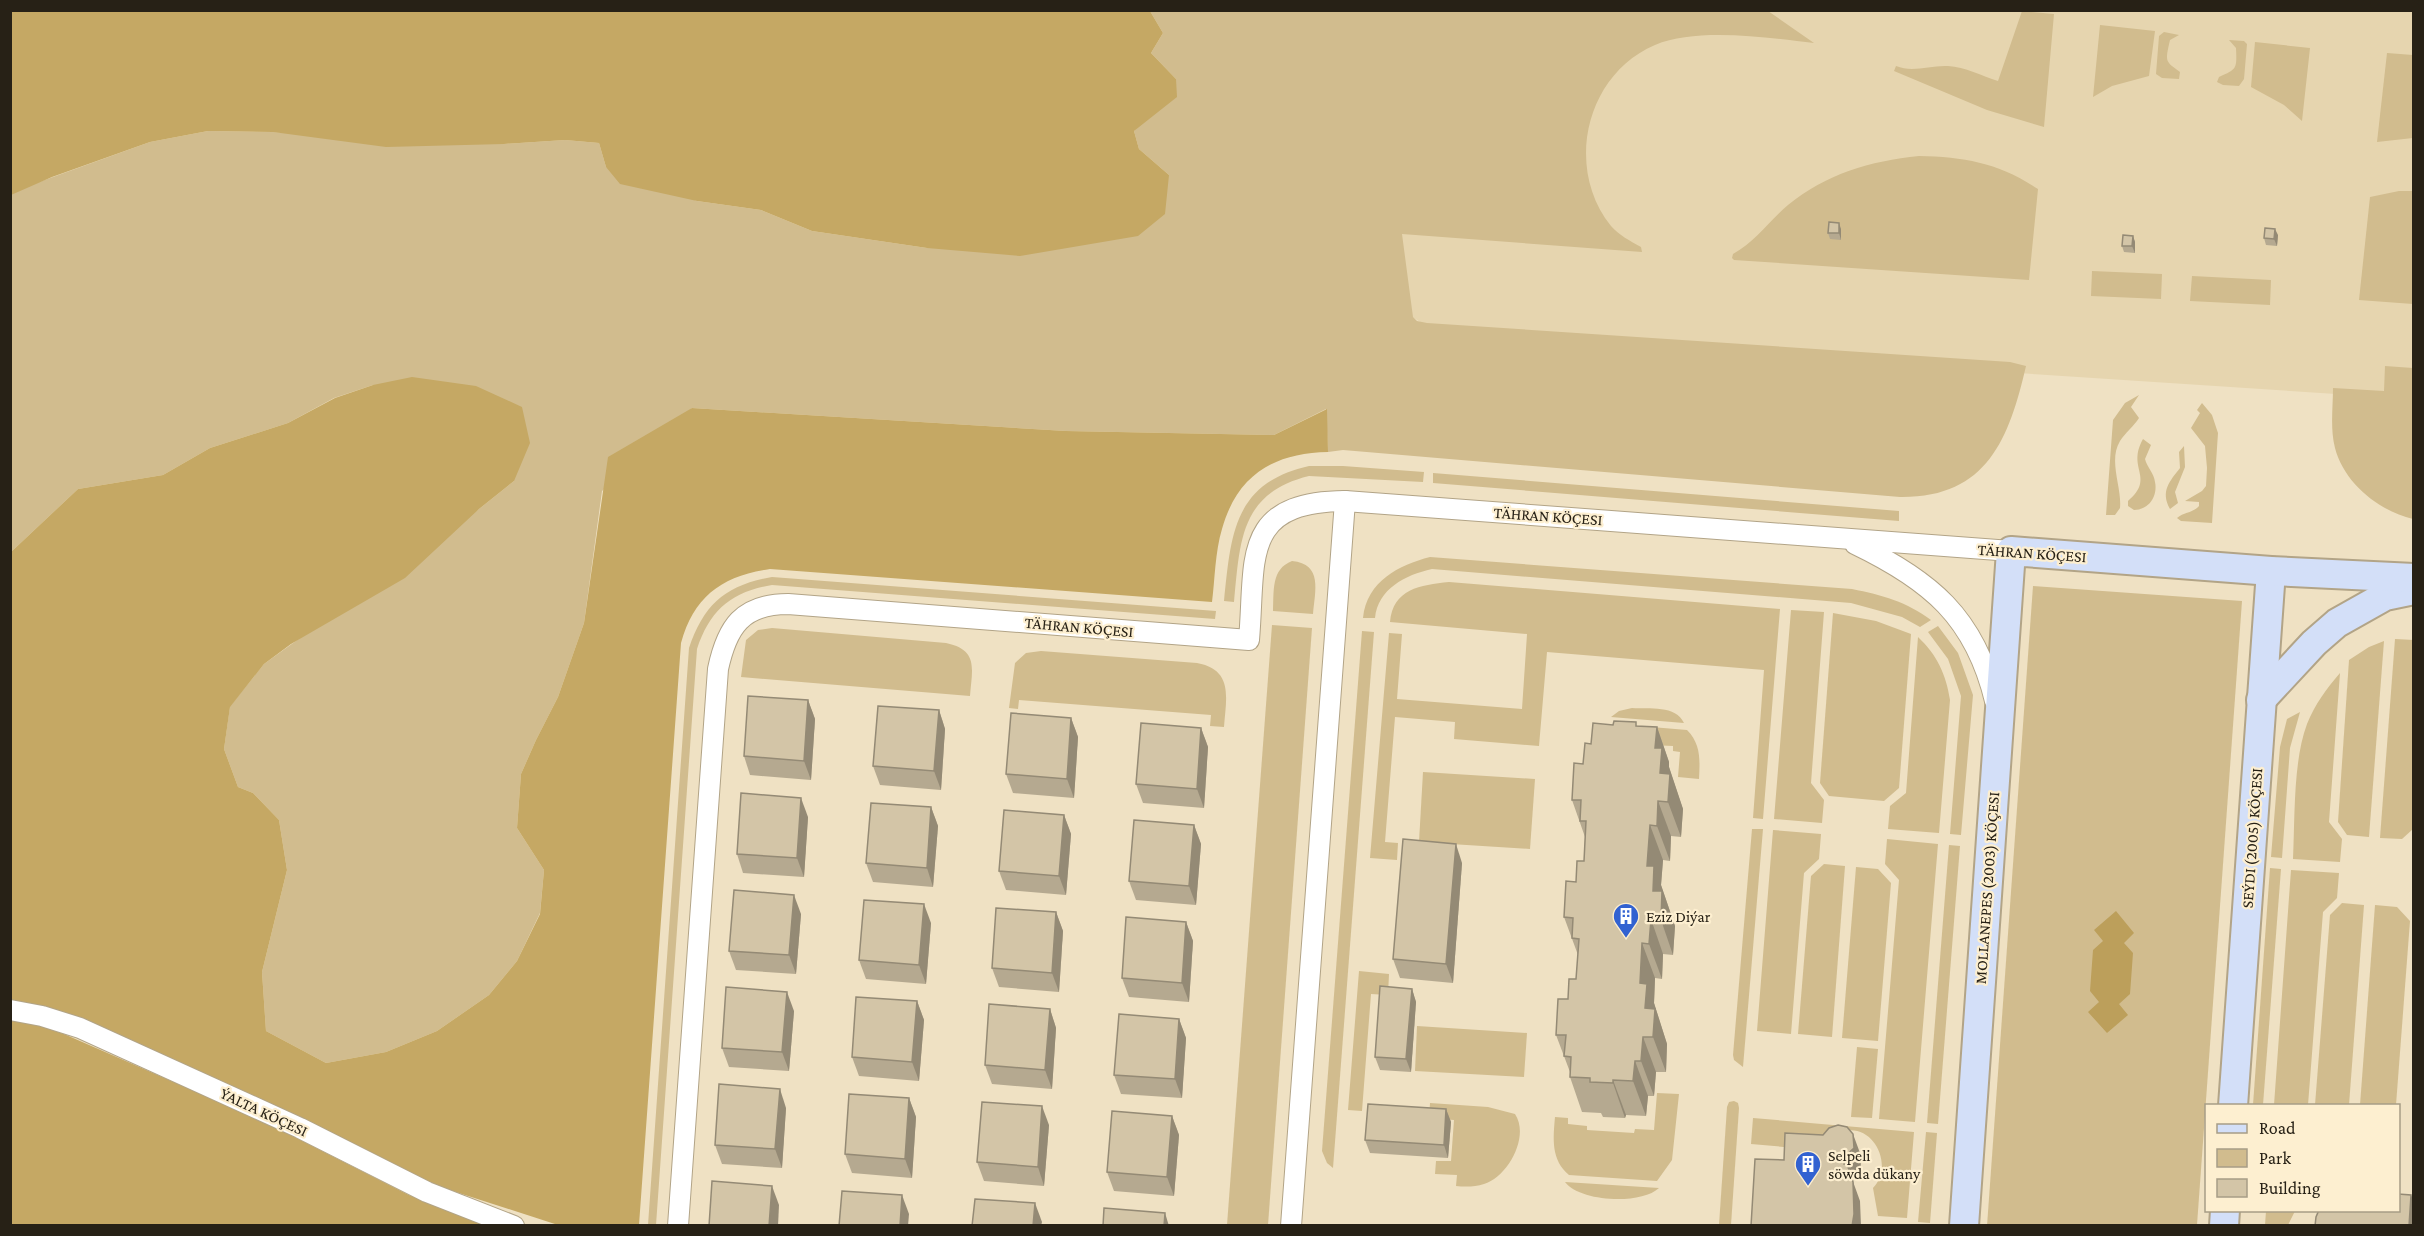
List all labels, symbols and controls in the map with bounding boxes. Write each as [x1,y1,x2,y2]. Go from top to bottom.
street label: TÄHRAN KÖÇESI [1493,504,1603,529]
street label: TÄHRAN KÖÇESI [1977,541,2087,566]
street label: TÄHRAN KÖÇESI [1024,614,1134,641]
street label: SEÝDI (2005) KÖÇESI [2239,767,2266,909]
street label: MOLLANEPES (2003) KÖÇESI [1972,791,2003,985]
building icon: Eziz Diýar [1611,901,1641,939]
place label: Eziz Diýar [1646,908,1711,926]
street label: ÝALTA KÖÇESI [217,1084,310,1141]
legend [2205,1104,2400,1212]
text: Road [2259,1118,2296,1138]
place label: Selpeli söwda dükany [1828,1147,1921,1183]
text: Park [2259,1148,2291,1168]
building icon: Selpeli söwda dükany [1793,1149,1823,1187]
text: Building [2259,1178,2321,1198]

